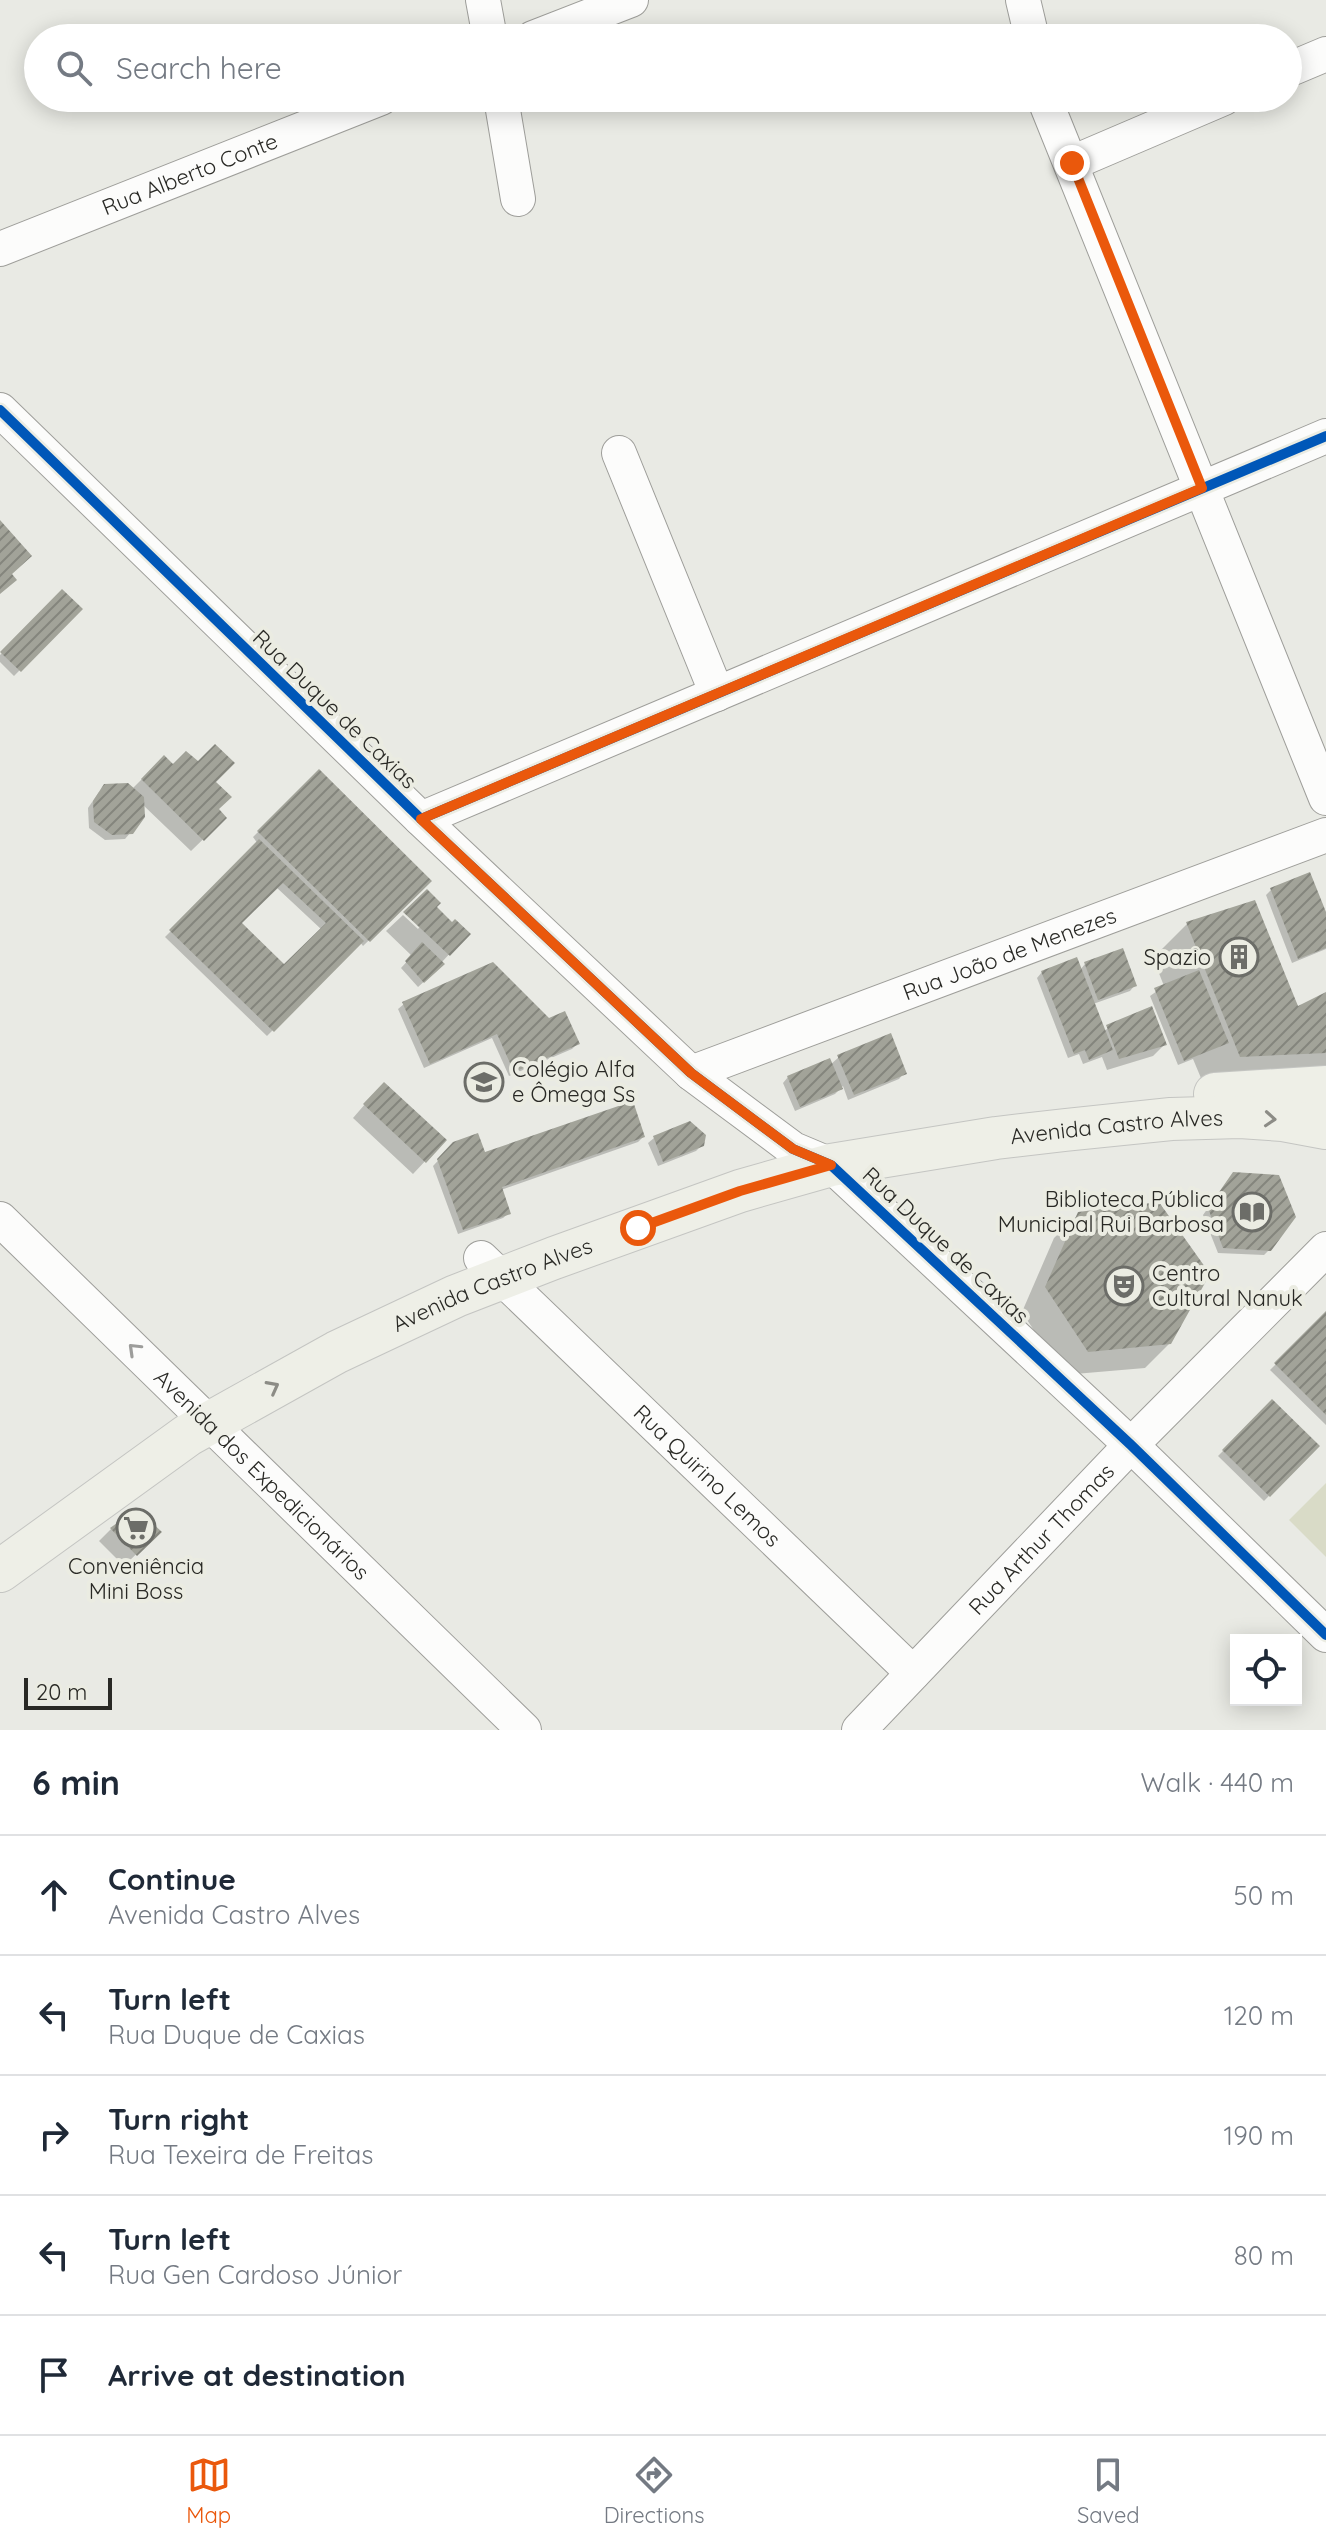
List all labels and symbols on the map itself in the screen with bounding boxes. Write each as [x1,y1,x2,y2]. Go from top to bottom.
street label: Rua Alberto Conte [98,126,282,221]
route end [1054,145,1090,181]
street label: Rua Duque de Caxias [247,623,423,795]
street label: Rua João de Menezes [899,901,1120,1006]
building icon: Spazio [1218,936,1260,978]
place label: Spazio [1143,943,1211,971]
place label: Colégio Alfa e Ômega Ss [512,1055,635,1108]
school or university icon: Colégio Alfa e Ômega Ss [463,1061,505,1103]
street label: Avenida Castro Alves [1009,1103,1223,1150]
one-way arrow [1264,1110,1277,1127]
street label: Rua Duque de Caxias [857,1161,1035,1329]
place label: Biblioteca Pública Municipal Rui Barbosa [998,1185,1224,1238]
library icon: Biblioteca Pública Municipal Rui Barbosa [1231,1191,1273,1233]
route start [620,1210,656,1246]
street label: Avenida Castro Alves [388,1231,596,1338]
place label: Centro Cultural Nanuk [1152,1259,1303,1312]
theatre icon: Centro Cultural Nanuk [1103,1265,1145,1307]
one-way arrow [129,1344,143,1359]
street label: Avenida dos Expedicionários [148,1363,376,1586]
one-way arrow [265,1381,279,1396]
street label: Rua Quirino Lemos [628,1398,787,1553]
street label: Rua Arthur Thomas [962,1457,1120,1621]
supermarket icon: Conveniência Mini Boss [115,1507,157,1549]
place label: Conveniência Mini Boss [68,1552,204,1605]
scale bar [24,1674,112,1710]

